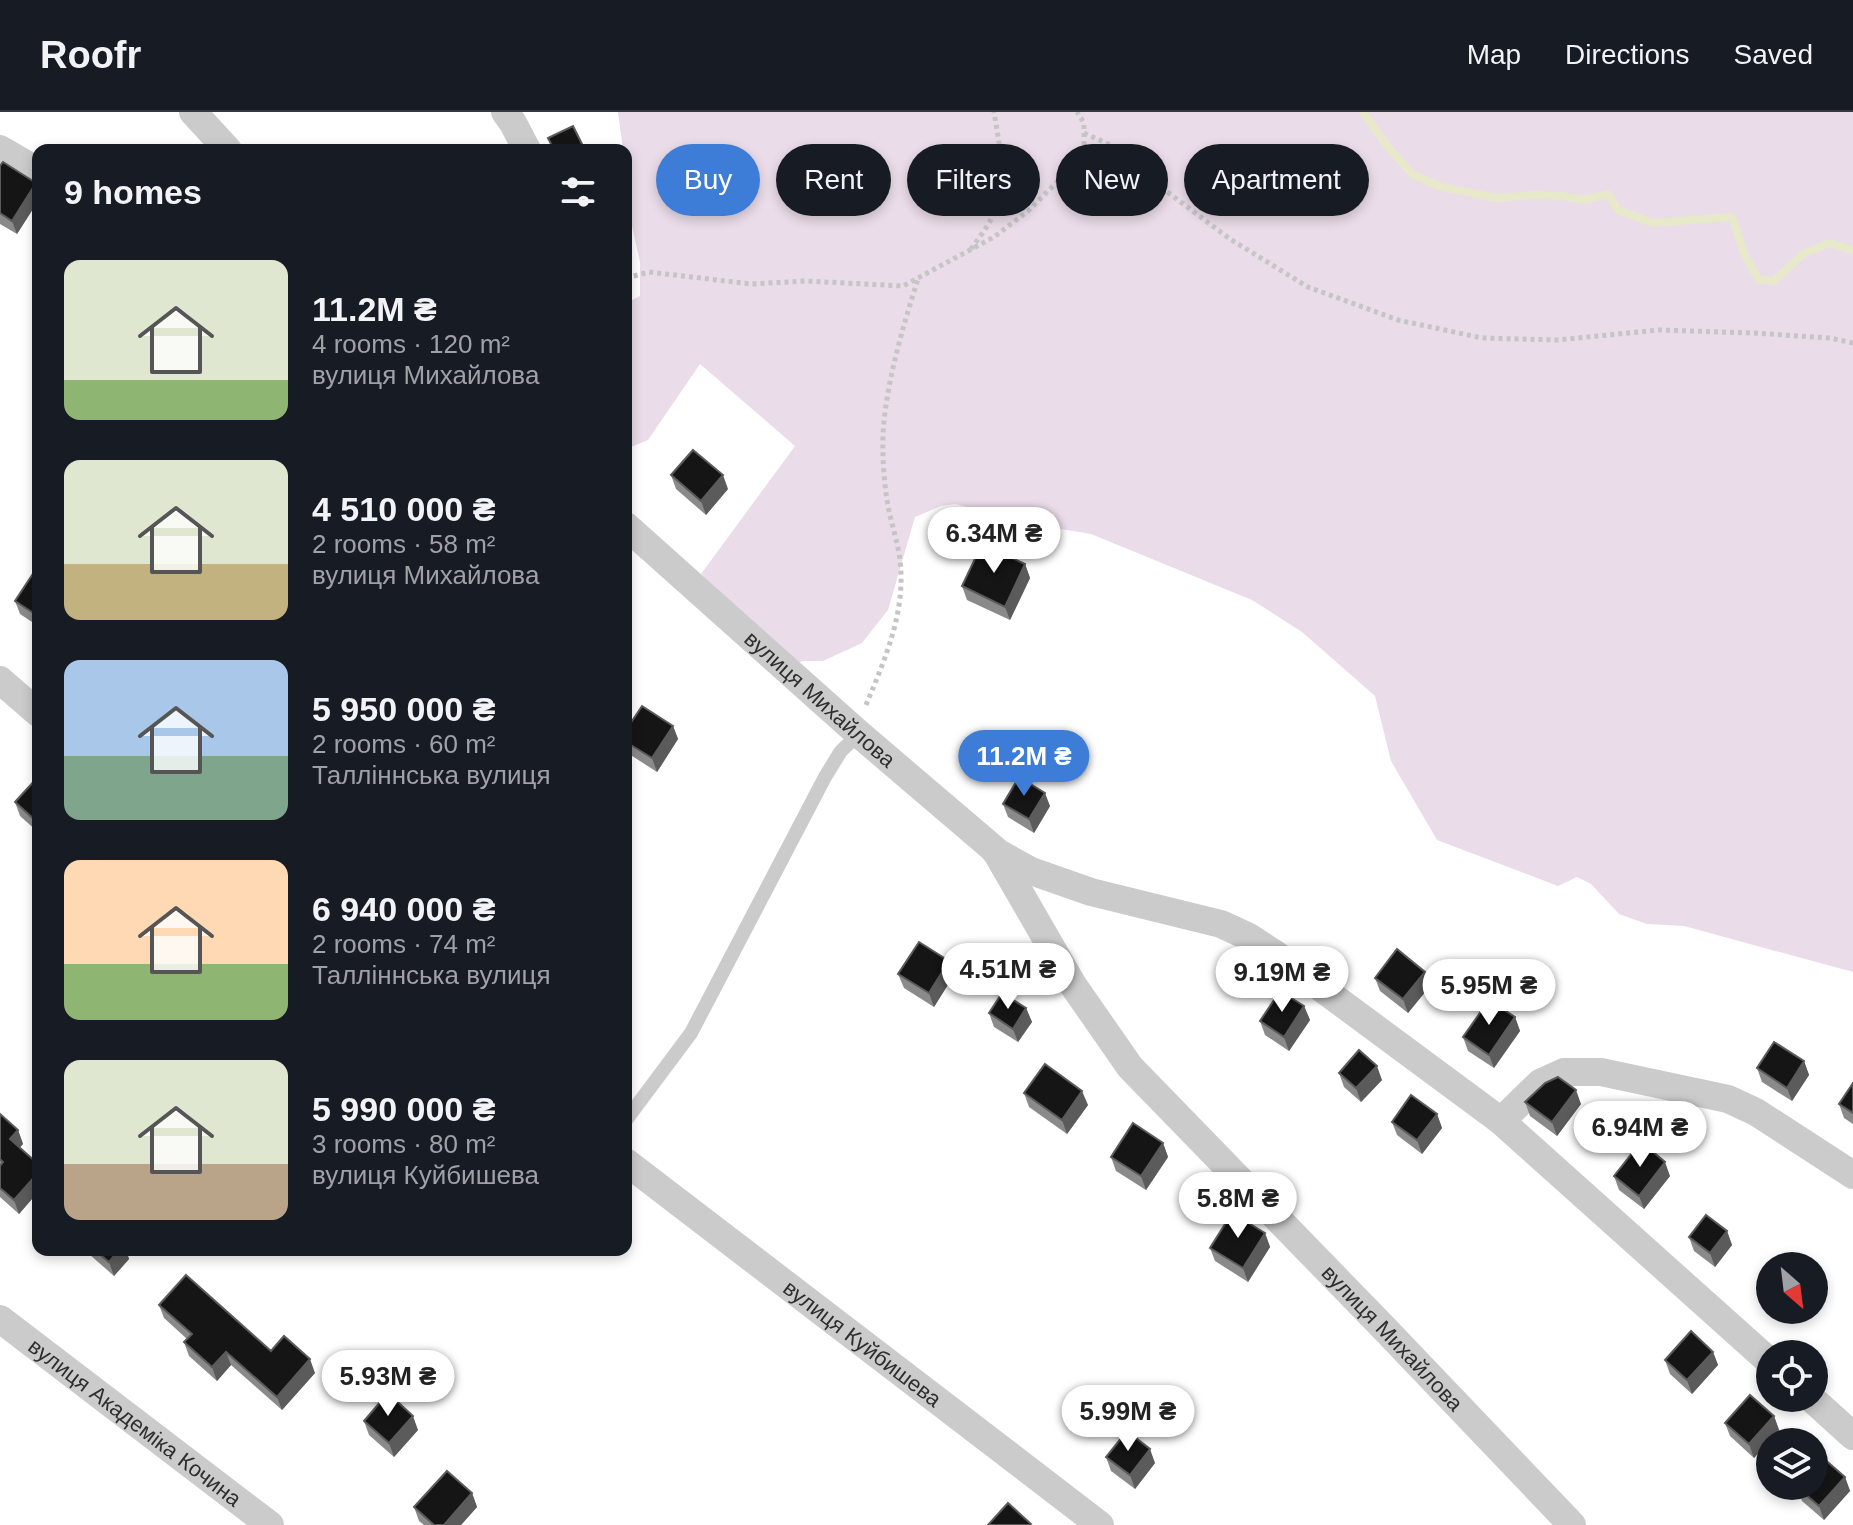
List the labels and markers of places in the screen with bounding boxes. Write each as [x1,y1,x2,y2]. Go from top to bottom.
pin: 6.34M ₴ [920,507,1068,575]
pin: 11.2M ₴ [950,730,1098,798]
pin: 4.51M ₴ [934,943,1082,1011]
pin: 9.19M ₴ [1208,946,1356,1014]
pin: 5.95M ₴ [1415,959,1563,1027]
pin: 6.94M ₴ [1566,1101,1714,1169]
pin: 5.8M ₴ [1173,1172,1303,1240]
pin: 5.93M ₴ [314,1350,462,1418]
pin: 5.99M ₴ [1054,1385,1202,1453]

